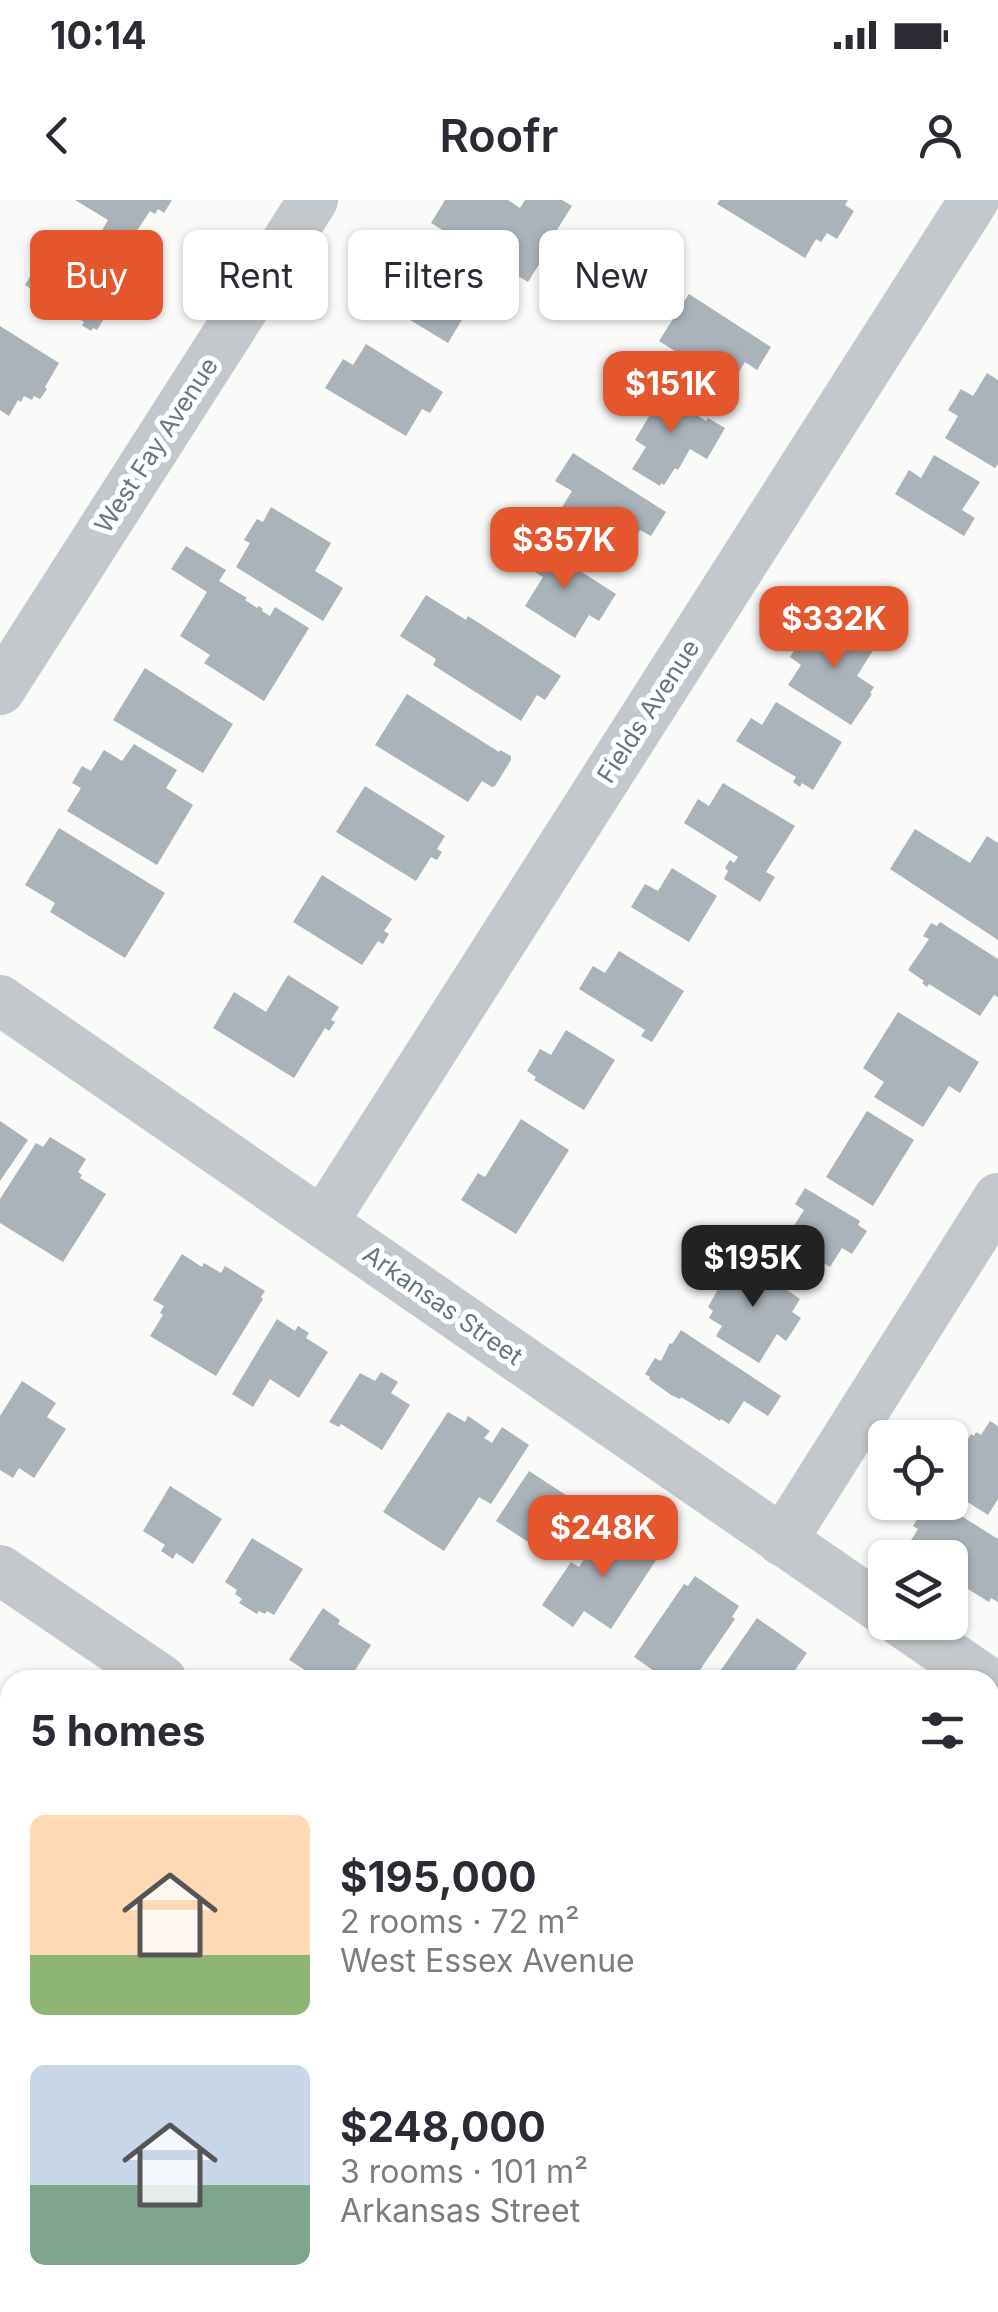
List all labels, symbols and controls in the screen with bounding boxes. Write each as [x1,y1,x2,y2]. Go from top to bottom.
text: 10:14 [50,12,147,58]
icon: back [30,108,85,163]
text: Roofr [440,108,558,163]
icon: person [913,108,968,163]
chip: Buy [30,230,163,320]
chip: Rent [183,230,328,320]
chip: Filters [348,230,519,320]
chip: New [539,230,684,320]
pin: $151K [601,351,741,436]
street label: West Fay Avenue [88,352,224,538]
text: $151K [625,364,717,403]
pin: $357K [494,507,634,592]
text: $357K [512,520,616,559]
pin: $332K [764,586,904,671]
text: $332K [781,599,887,638]
street label: Fields Avenue [591,634,705,788]
pin: $195K [683,1225,823,1310]
text: $195K [704,1238,803,1277]
street label: Arkansas Street [358,1239,528,1371]
map controls [868,1420,968,1640]
button: locate [868,1420,968,1520]
pin: $248K [533,1495,673,1580]
text: $248K [550,1508,656,1547]
button: layers [868,1540,968,1640]
icon: filters [915,1703,970,1758]
text: 5 homes [30,1705,206,1756]
text: $195,000 [340,1851,537,1902]
icon: home [110,1855,230,1975]
text: 2 rooms · 72 m² [340,1902,579,1941]
text: West Essex Avenue [340,1941,635,1980]
text: $248,000 [340,2101,546,2152]
icon: home [110,2105,230,2225]
text: 3 rooms · 101 m² [340,2152,588,2191]
text: Arkansas Street [340,2191,580,2230]

